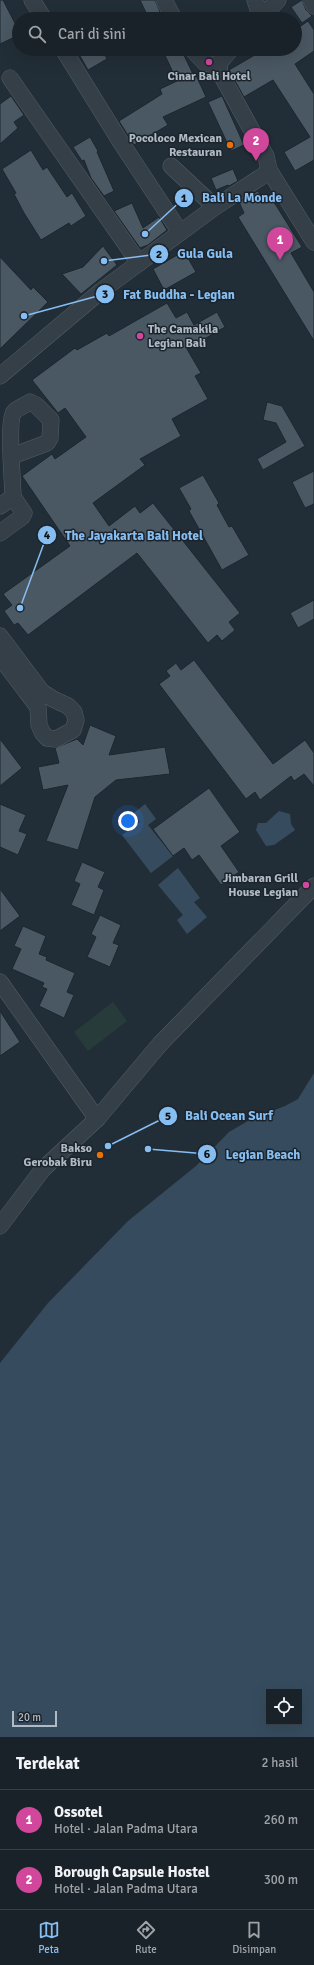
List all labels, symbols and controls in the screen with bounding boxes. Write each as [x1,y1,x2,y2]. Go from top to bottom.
search box [12,12,302,56]
icon: search [26,23,48,45]
text: Cari di sini [58,25,126,43]
marker: Cinar Bali Hotel [204,57,214,67]
place label: Cinar Bali Hotel [168,69,251,84]
pin: 2 [243,128,269,161]
place label: Pocoloco Mexican Restauran [129,131,222,160]
marker: Pocoloco Mexican Restauran [225,140,235,150]
callout: Bali La Monde [174,185,290,210]
text: Bali La Monde [202,190,282,206]
text: 1 [181,191,188,206]
pin: 1 [267,227,293,260]
callout: Gula Gula [149,241,241,266]
text: Gula Gula [177,246,233,262]
text: 2 [156,247,162,262]
callout: Fat Buddha - Legian [95,282,242,307]
text: 3 [102,287,108,302]
text: Fat Buddha - Legian [123,287,235,303]
place label: The Camakila Legian Bali [148,322,218,351]
marker: The Camakila Legian Bali [135,331,145,341]
callout: The Jayakarta Bali Hotel [37,523,212,548]
text: 4 [44,528,51,543]
text: The Jayakarta Bali Hotel [65,528,203,544]
your location [118,811,138,831]
place label: Jimbaran Grill House Legian [223,871,298,900]
marker: Jimbaran Grill House Legian [301,880,311,890]
callout: Bali Ocean Surf [158,1103,281,1128]
text: Bali Ocean Surf [185,1108,274,1124]
text: 5 [165,1109,171,1124]
place label: Bakso Gerobak Biru [24,1141,92,1170]
callout: Legian Beach [197,1142,308,1167]
text: 6 [204,1147,211,1162]
text: Legian Beach [226,1147,300,1163]
marker: Bakso Gerobak Biru [95,1150,105,1160]
map controls [266,1689,302,1725]
button: locate [266,1689,302,1725]
scale bar [12,1709,57,1728]
text: 20 m [18,1711,41,1724]
text: Terdekat [16,1753,80,1774]
text: 2 hasil [261,1755,298,1771]
text: Ossotel [54,1803,103,1821]
text: 1 [25,1812,33,1828]
text: 260 m [264,1812,298,1828]
text: Hotel · Jalan Padma Utara [54,1821,198,1837]
text: Borough Capsule Hostel [54,1863,210,1881]
text: 2 [25,1872,33,1888]
text: 300 m [264,1872,298,1888]
text: Hotel · Jalan Padma Utara [54,1881,198,1897]
tab: Peta [38,1919,60,1956]
tab: Rute [135,1919,157,1956]
tab: Disimpan [232,1919,276,1956]

